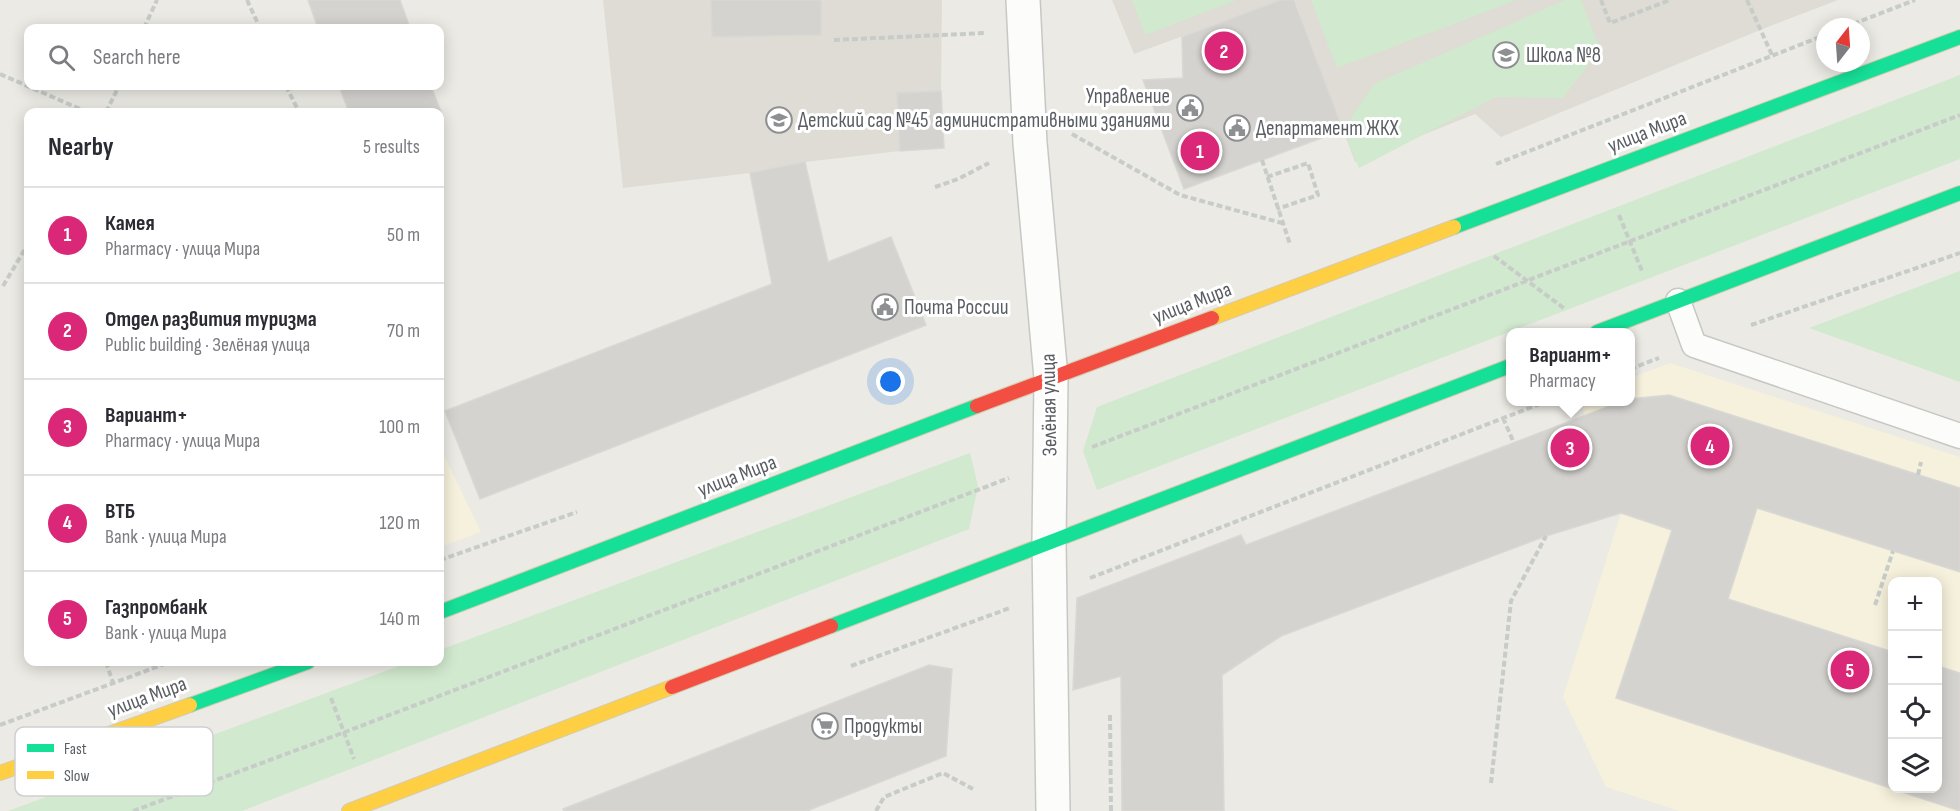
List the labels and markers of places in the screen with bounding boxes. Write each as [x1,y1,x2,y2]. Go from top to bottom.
pin: 2 [1204,28,1244,74]
school or university icon: Школа №8 [1491,40,1521,70]
place label: Школа №8 [1526,43,1601,68]
place label: Управление административными зданиями [935,84,1170,133]
public building icon: Управление административными зданиями [1175,93,1205,123]
school or university icon: Детский сад №45 [764,105,794,135]
place label: Детский сад №45 [798,108,929,133]
public building icon: Департамент ЖКХ [1222,113,1252,143]
place label: Департамент ЖКХ [1256,116,1399,141]
pin: 1 [1180,128,1220,174]
public building icon: Почта России [870,292,900,322]
place label: Почта России [904,295,1009,320]
pin: 4 [1690,424,1730,468]
pin: 3 [1550,426,1590,470]
pin: 5 [1830,648,1870,692]
supermarket icon: Продукты [810,711,840,741]
place label: Продукты [844,714,922,739]

